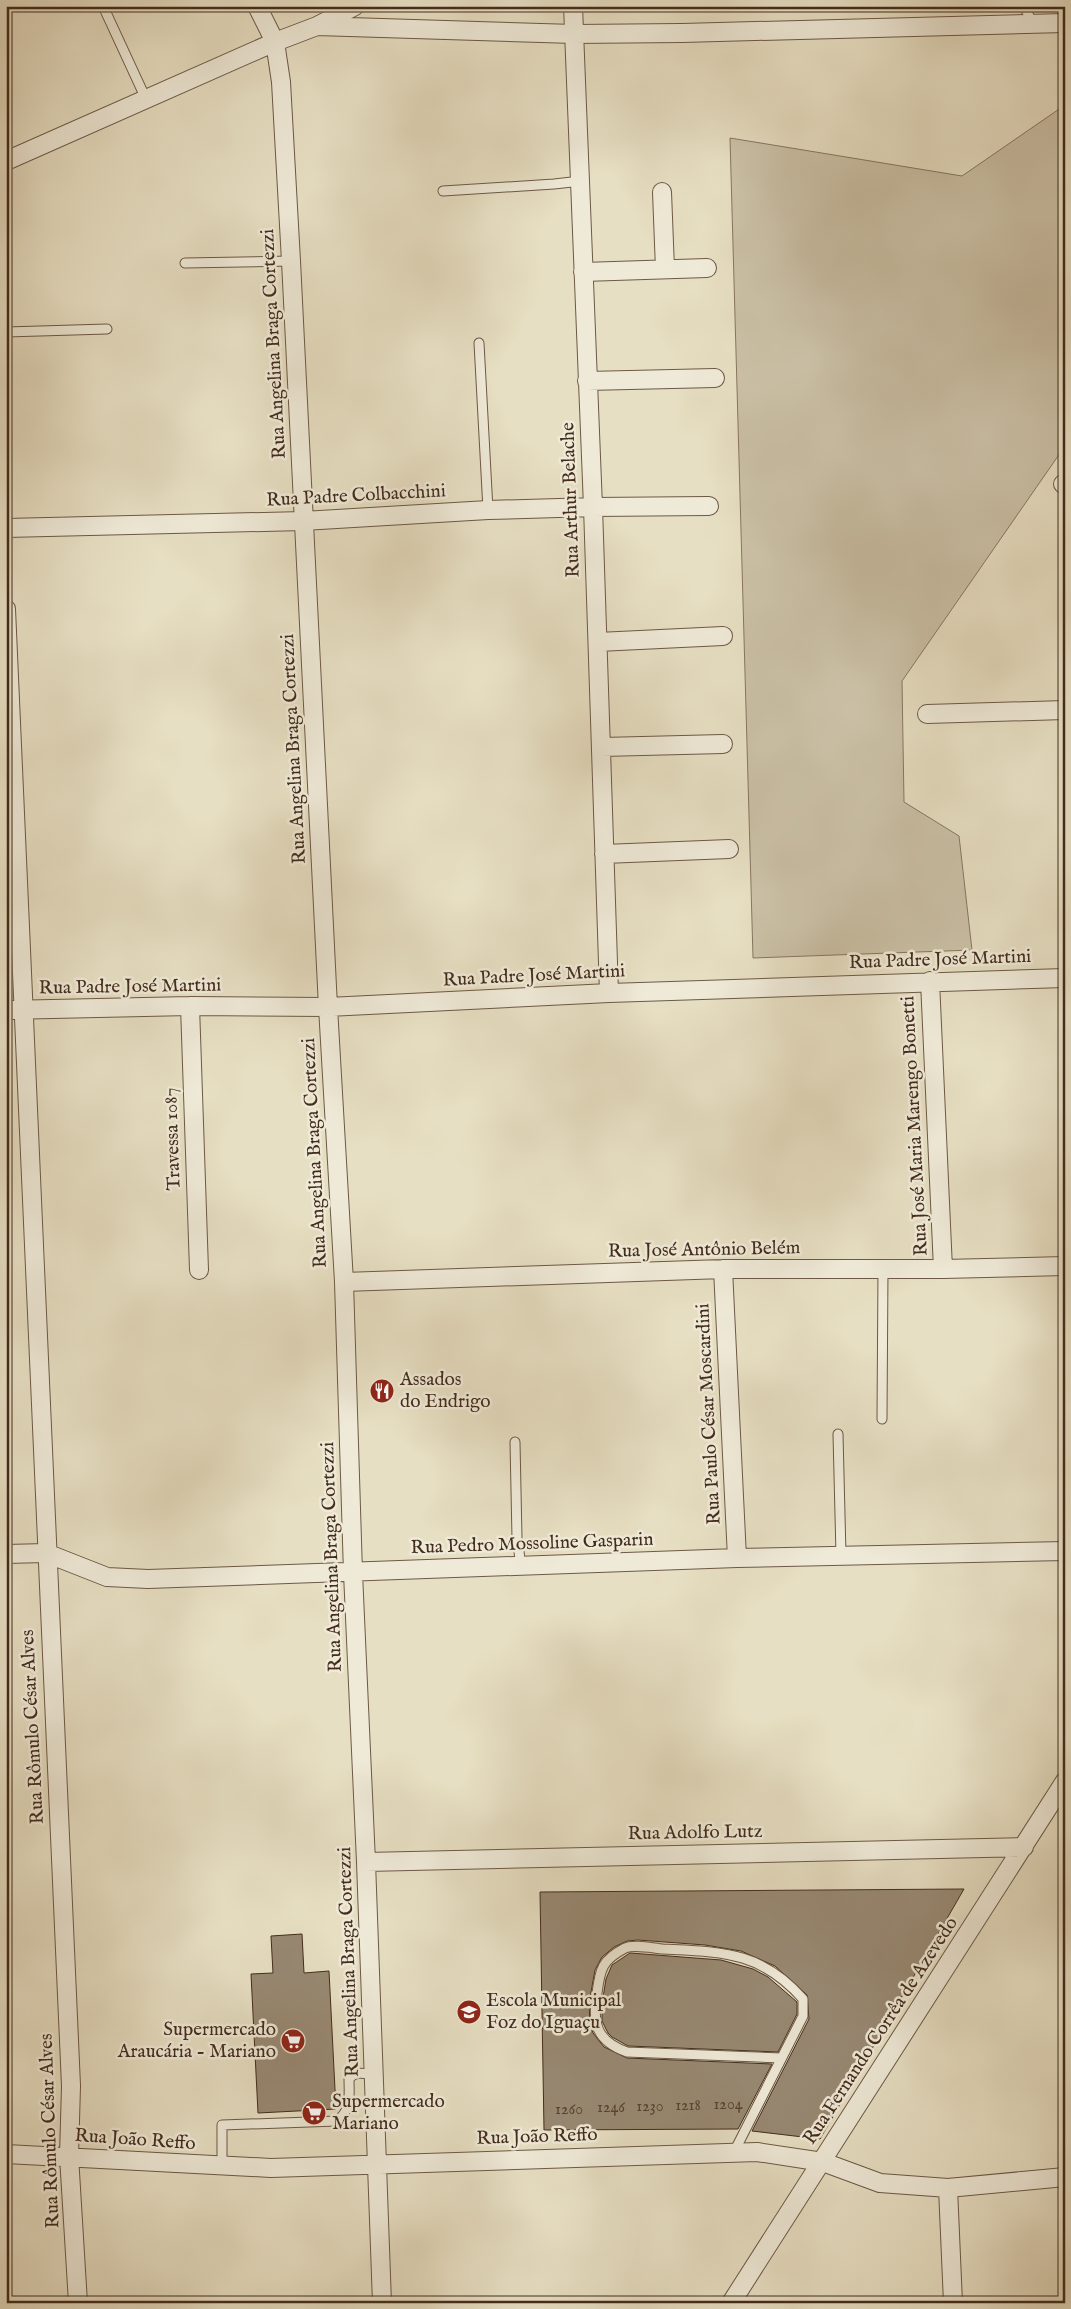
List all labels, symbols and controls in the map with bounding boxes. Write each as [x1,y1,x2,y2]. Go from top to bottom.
street label: Rua Angelina Braga Cortezzi [256,228,292,460]
street label: Rua Arthur Belache [556,422,586,578]
street label: Rua Padre Colbacchini [266,479,446,513]
street label: Rua Angelina Braga Cortezzi [276,633,312,865]
street label: Rua Padre José Martini [848,945,1032,975]
street label: Rua Padre José Martini [442,959,626,993]
street label: Rua Padre José Martini [39,973,221,1001]
street label: Rua José Maria Marengo Bonetti [896,995,934,1257]
street label: Rua Angelina Braga Cortezzi [297,1037,333,1269]
street label: Travessa 1087 [159,1087,187,1191]
street label: Rua José Antônio Belém [608,1236,801,1264]
street label: Rua Paulo César Moscardini [691,1303,727,1525]
place label: Assados do Endrigo [399,1368,490,1414]
restaurant icon: Assados do Endrigo [369,1378,395,1404]
street label: Rua Angelina Braga Cortezzi [316,1441,348,1673]
street label: Rua Pedro Mossoline Gasparin [410,1528,654,1560]
street label: Rua Rômulo César Alves [16,1629,50,1825]
street label: Rua Adolfo Lutz [627,1820,763,1846]
street label: Rua Angelina Braga Cortezzi [333,1846,365,2078]
street label: Rua Fernando Corrêa de Azevedo [798,1913,964,2149]
place label: Escola Municipal Foz do Iguaçu [486,1989,622,2035]
school or university icon: Escola Municipal Foz do Iguaçu [456,1999,482,2025]
place label: Supermercado Araucária - Mariano [117,2018,276,2064]
supermarket icon: Supermercado Araucária - Mariano [280,2028,306,2054]
street label: Rua Rômulo César Alves [35,2033,65,2229]
place label: Supermercado Mariano [332,2090,445,2136]
house number: 1204 [713,2095,743,2115]
house number: 1218 [675,2096,701,2116]
house number: 1230 [636,2097,664,2117]
house number: 1246 [597,2098,625,2118]
supermarket icon: Supermercado Mariano [301,2100,327,2126]
house number: 1260 [555,2100,583,2120]
street label: Rua João Reffo [476,2123,598,2151]
street label: Rua João Reffo [74,2124,196,2156]

